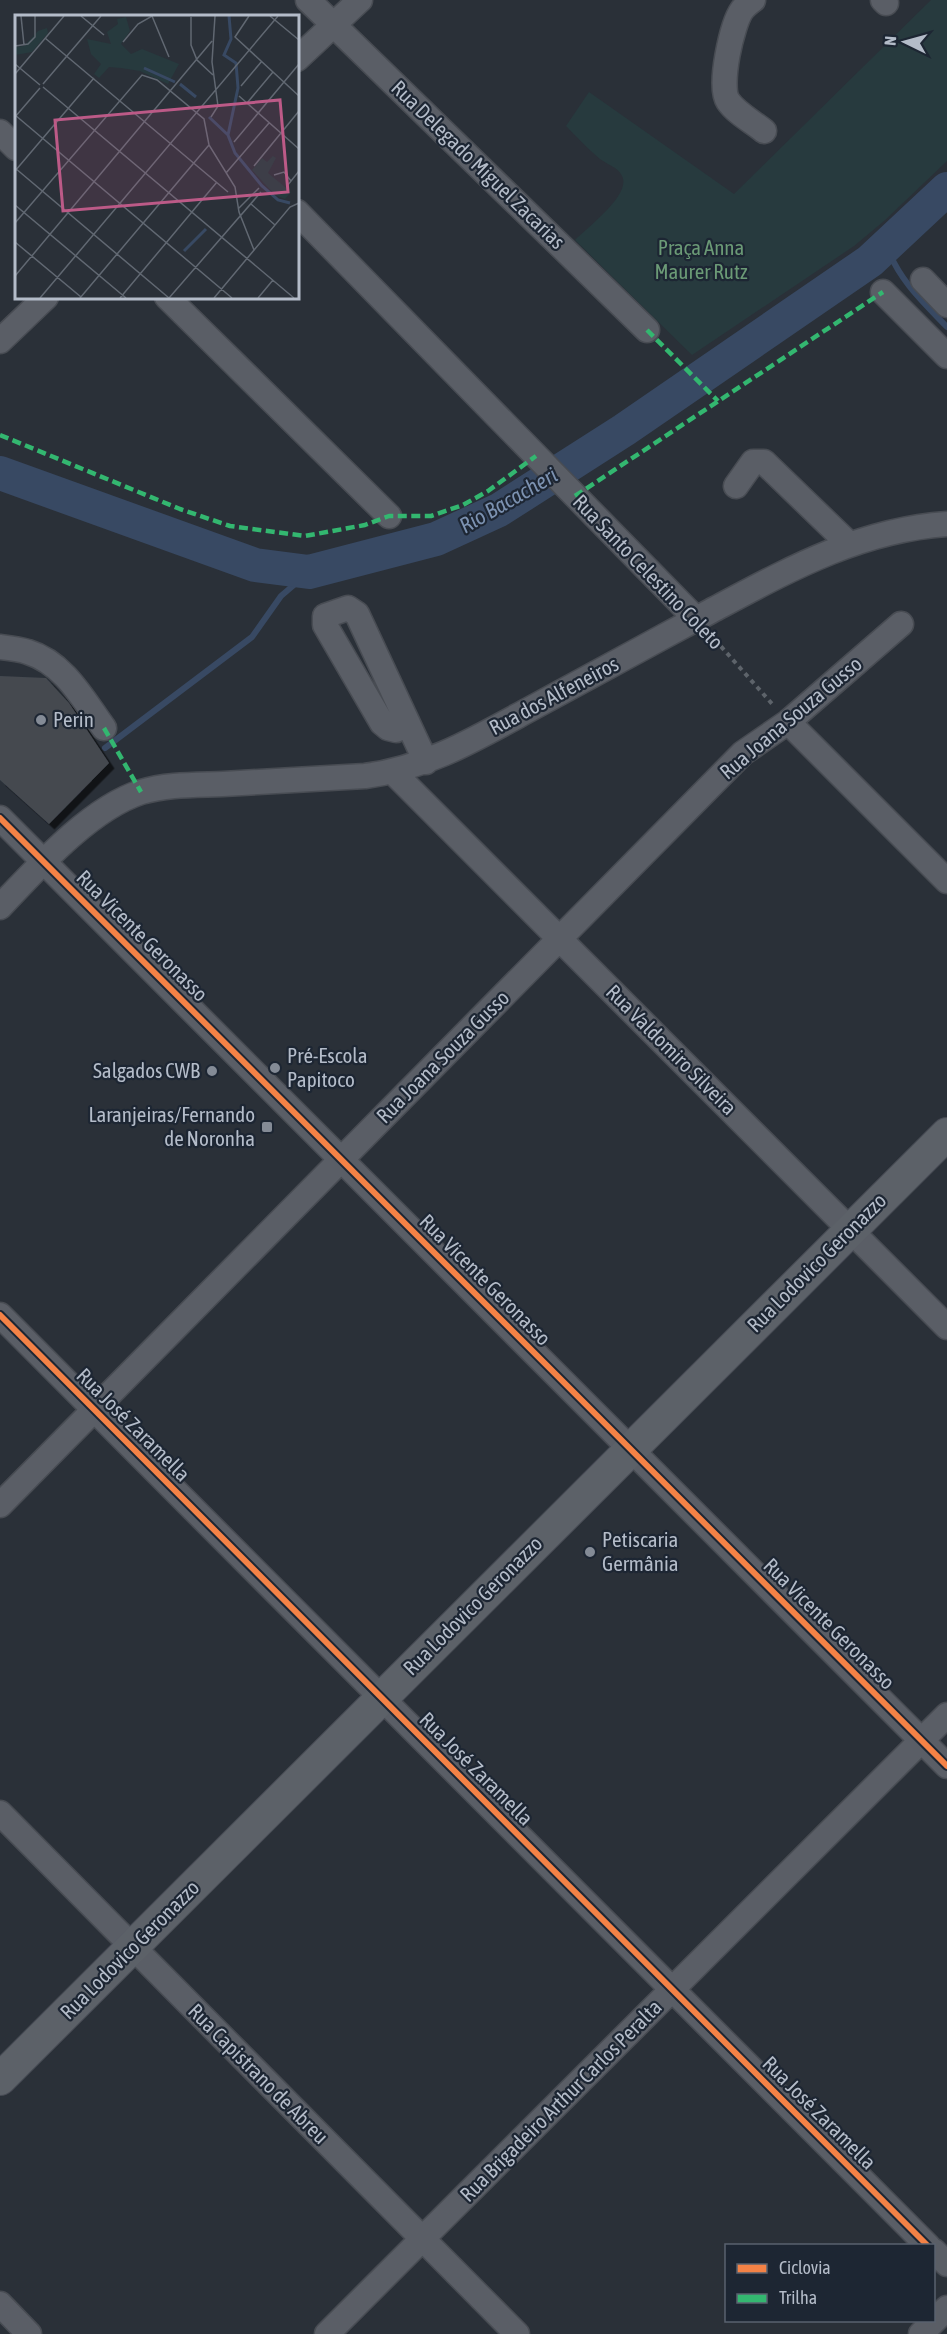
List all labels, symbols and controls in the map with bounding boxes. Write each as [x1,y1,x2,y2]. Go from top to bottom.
north arrow [875,12,935,72]
inset map [15,15,298,298]
text: N [881,35,899,46]
street label: Rua Delegado Miguel Zacarias [387,75,570,253]
park label: Praça Anna Maurer Rutz [654,235,748,283]
water label: Rio Bacacheri [454,462,562,538]
street label: Rua Santo Celestino Coleto [569,489,729,654]
street label: Rua dos Alfeneiros [485,651,622,739]
street label: Rua Joana Souza Gusso [715,651,866,783]
place label: Perin [53,707,94,731]
marker: Perin [34,713,48,727]
street label: Rua Vicente Geronasso [72,865,213,1006]
street label: Rua Valdomiro Silveira [602,979,742,1119]
street label: Rua Joana Souza Gusso [371,985,514,1128]
place label: Pré-Escola Papitoco [287,1043,368,1091]
place label: Salgados CWB [93,1058,200,1082]
marker: Pré-Escola Papitoco [268,1061,282,1075]
marker: Salgados CWB [205,1064,219,1078]
place label: Laranjeiras/Fernando de Noronha [88,1102,255,1150]
marker: Laranjeiras/Fernando de Noronha [260,1120,274,1134]
street label: Rua Lodovico Geronazzo [742,1188,891,1337]
street label: Rua Vicente Geronasso [415,1209,556,1350]
street label: Rua José Zaramella [72,1363,195,1486]
place label: Petiscaria Germânia [602,1527,679,1575]
street label: Rua Lodovico Geronazzo [398,1531,547,1680]
marker: Petiscaria Germânia [583,1545,597,1559]
street label: Rua Vicente Geronasso [759,1553,900,1694]
street label: Rua José Zaramella [415,1707,538,1830]
street label: Rua Lodovico Geronazzo [55,1875,204,2024]
street label: Rua Brigadeiro Arthur Carlos Peralta [455,1995,666,2206]
street label: Rua Capistrano de Abreu [184,1998,334,2148]
street label: Rua José Zaramella [758,2051,881,2174]
legend [725,2244,935,2322]
text: Ciclovia [779,2257,831,2278]
text: Trilha [779,2287,817,2308]

